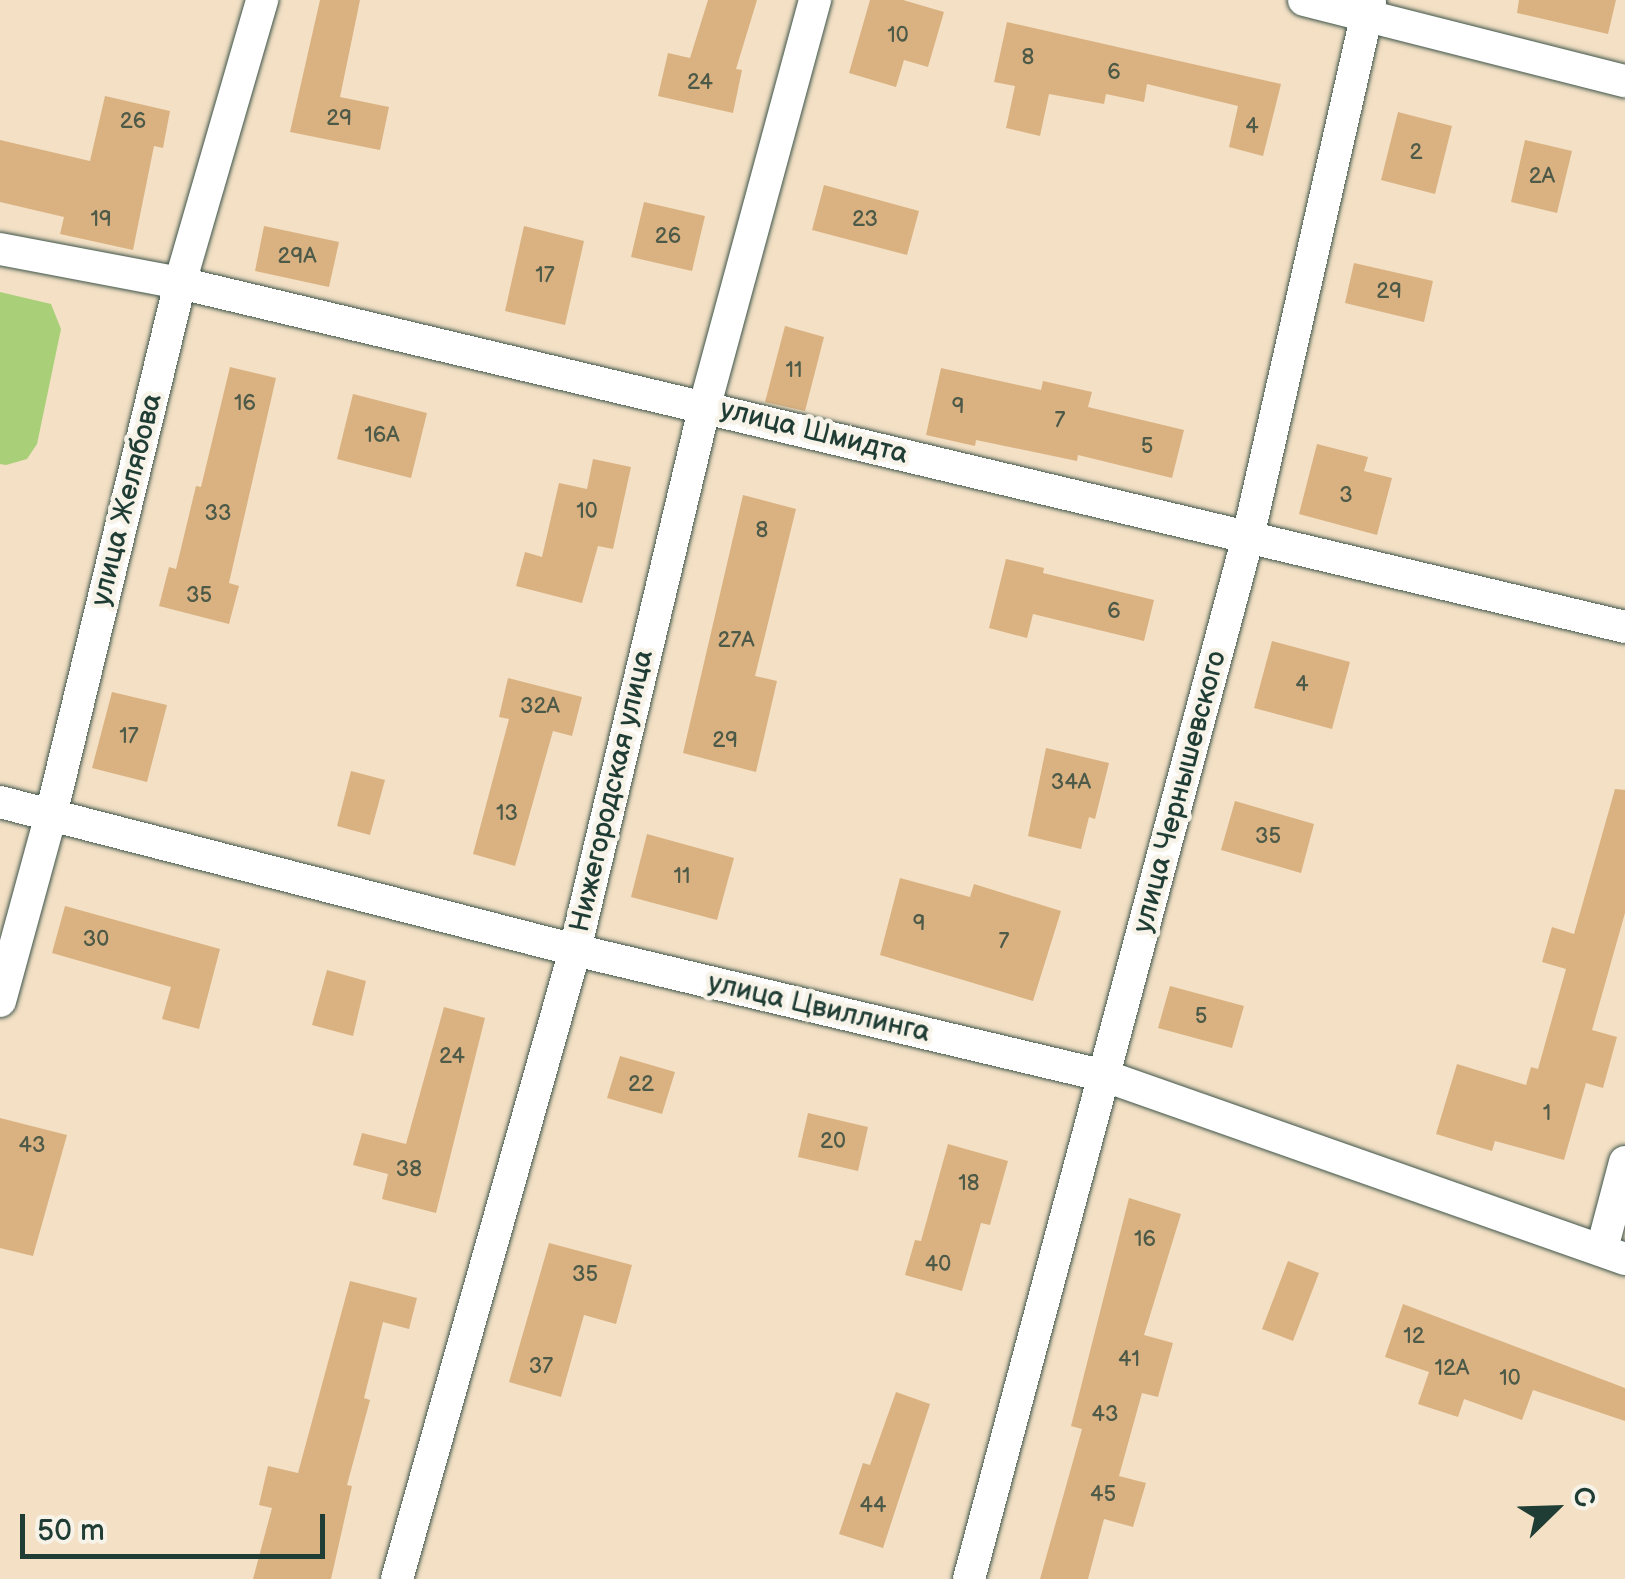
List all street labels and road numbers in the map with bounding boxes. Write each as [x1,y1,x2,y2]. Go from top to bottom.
street label: улица Желябова [84,390,170,610]
street label: улица Шмидта [717,392,911,472]
street label: Нижегородская улица [563,647,661,935]
street label: улица Чернышевского [1126,647,1234,937]
street label: улица Цвиллинга [705,966,933,1050]

